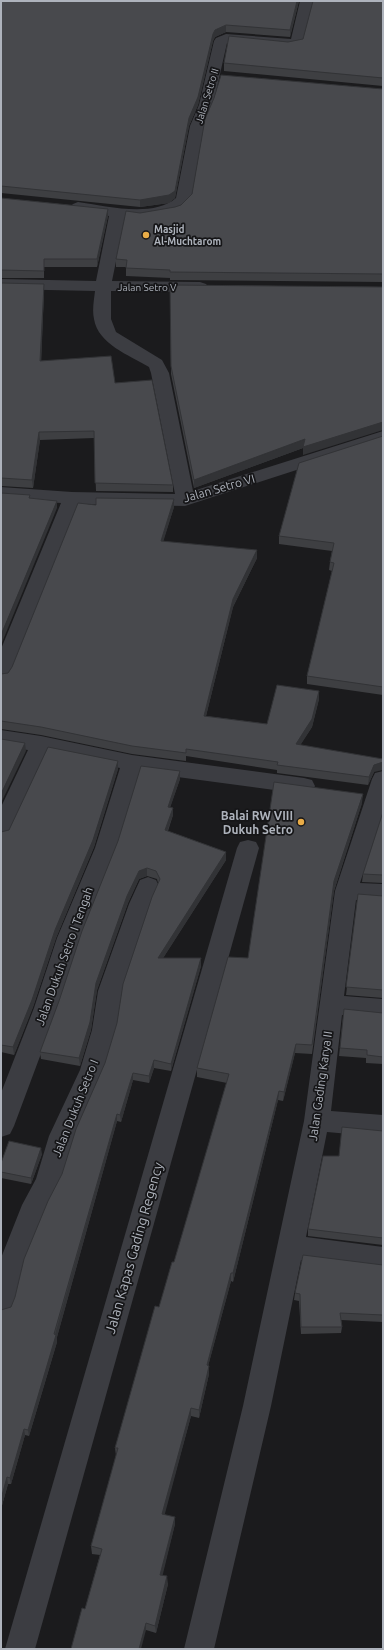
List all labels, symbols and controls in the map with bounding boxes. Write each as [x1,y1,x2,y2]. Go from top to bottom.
street label: Jalan Setro II [193,67,221,125]
place label: Masjid Al-Muchtarom [154,224,221,247]
marker: Masjid Al-Muchtarom [141,230,151,240]
street label: Jalan Setro V [118,282,177,293]
street label: Jalan Setro VI [182,472,256,504]
place label: Balai RW VIII Dukuh Setro [221,809,293,836]
marker: Balai RW VIII Dukuh Setro [296,817,306,827]
street label: Jalan Dukuh Setro I Tengah [33,885,95,1027]
street label: Jalan Gading Karya II [306,1030,334,1142]
street label: Jalan Dukuh Setro I [50,1057,100,1159]
street label: Jalan Kapas Gading Regency [102,1160,166,1336]

